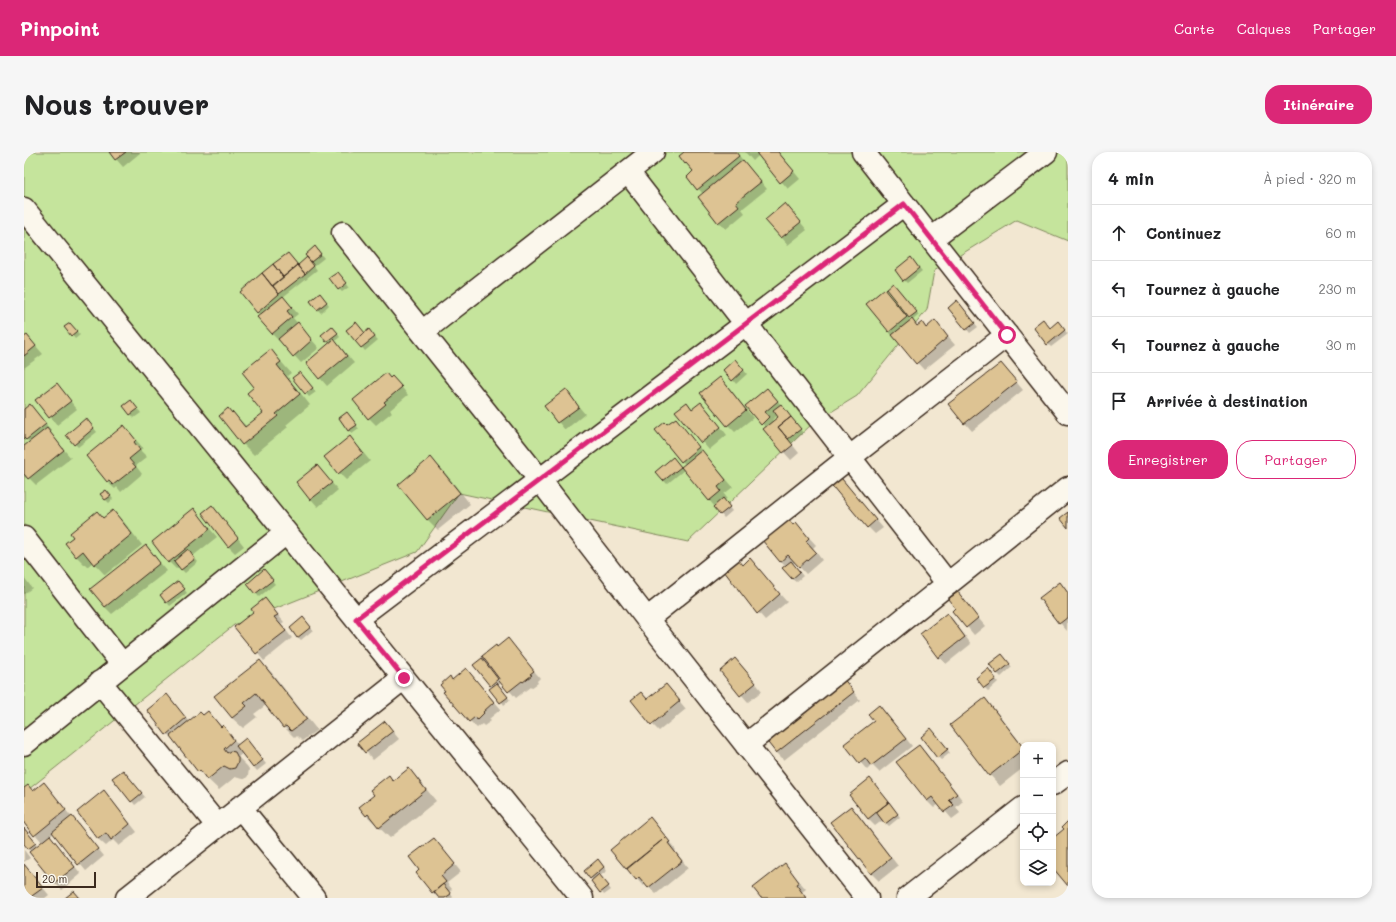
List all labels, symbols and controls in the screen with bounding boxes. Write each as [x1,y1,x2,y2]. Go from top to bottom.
text: Pinpoint [20,16,100,41]
text: Carte [1174,19,1215,38]
text: Calques [1237,19,1291,38]
text: Partager [1313,19,1376,38]
button: Itinéraire [1265,85,1372,124]
text: Nous trouver [24,86,209,122]
text: 4 min [1108,167,1154,189]
text: À pied · 320 m [1263,170,1356,187]
icon: ahead [1108,222,1130,244]
text: Continuez [1146,223,1221,243]
text: 60 m [1326,224,1356,241]
icon: left [1108,278,1130,300]
text: Tournez à gauche [1146,279,1280,299]
text: 230 m [1319,280,1356,297]
route start [998,326,1016,344]
icon: left [1108,334,1130,356]
text: Tournez à gauche [1146,335,1280,355]
text: 30 m [1326,336,1356,353]
icon: arrive [1108,390,1130,412]
text: Arrivée à destination [1146,391,1308,411]
button: Enregistrer [1108,440,1228,479]
button: Partager [1236,440,1356,479]
route end [395,669,413,687]
map controls [1020,742,1056,886]
button: + [1020,742,1056,778]
button: − [1020,778,1056,814]
button: locate [1020,814,1056,850]
button: layers [1020,850,1056,886]
scale bar [36,870,96,889]
text: 20 m [42,871,67,886]

